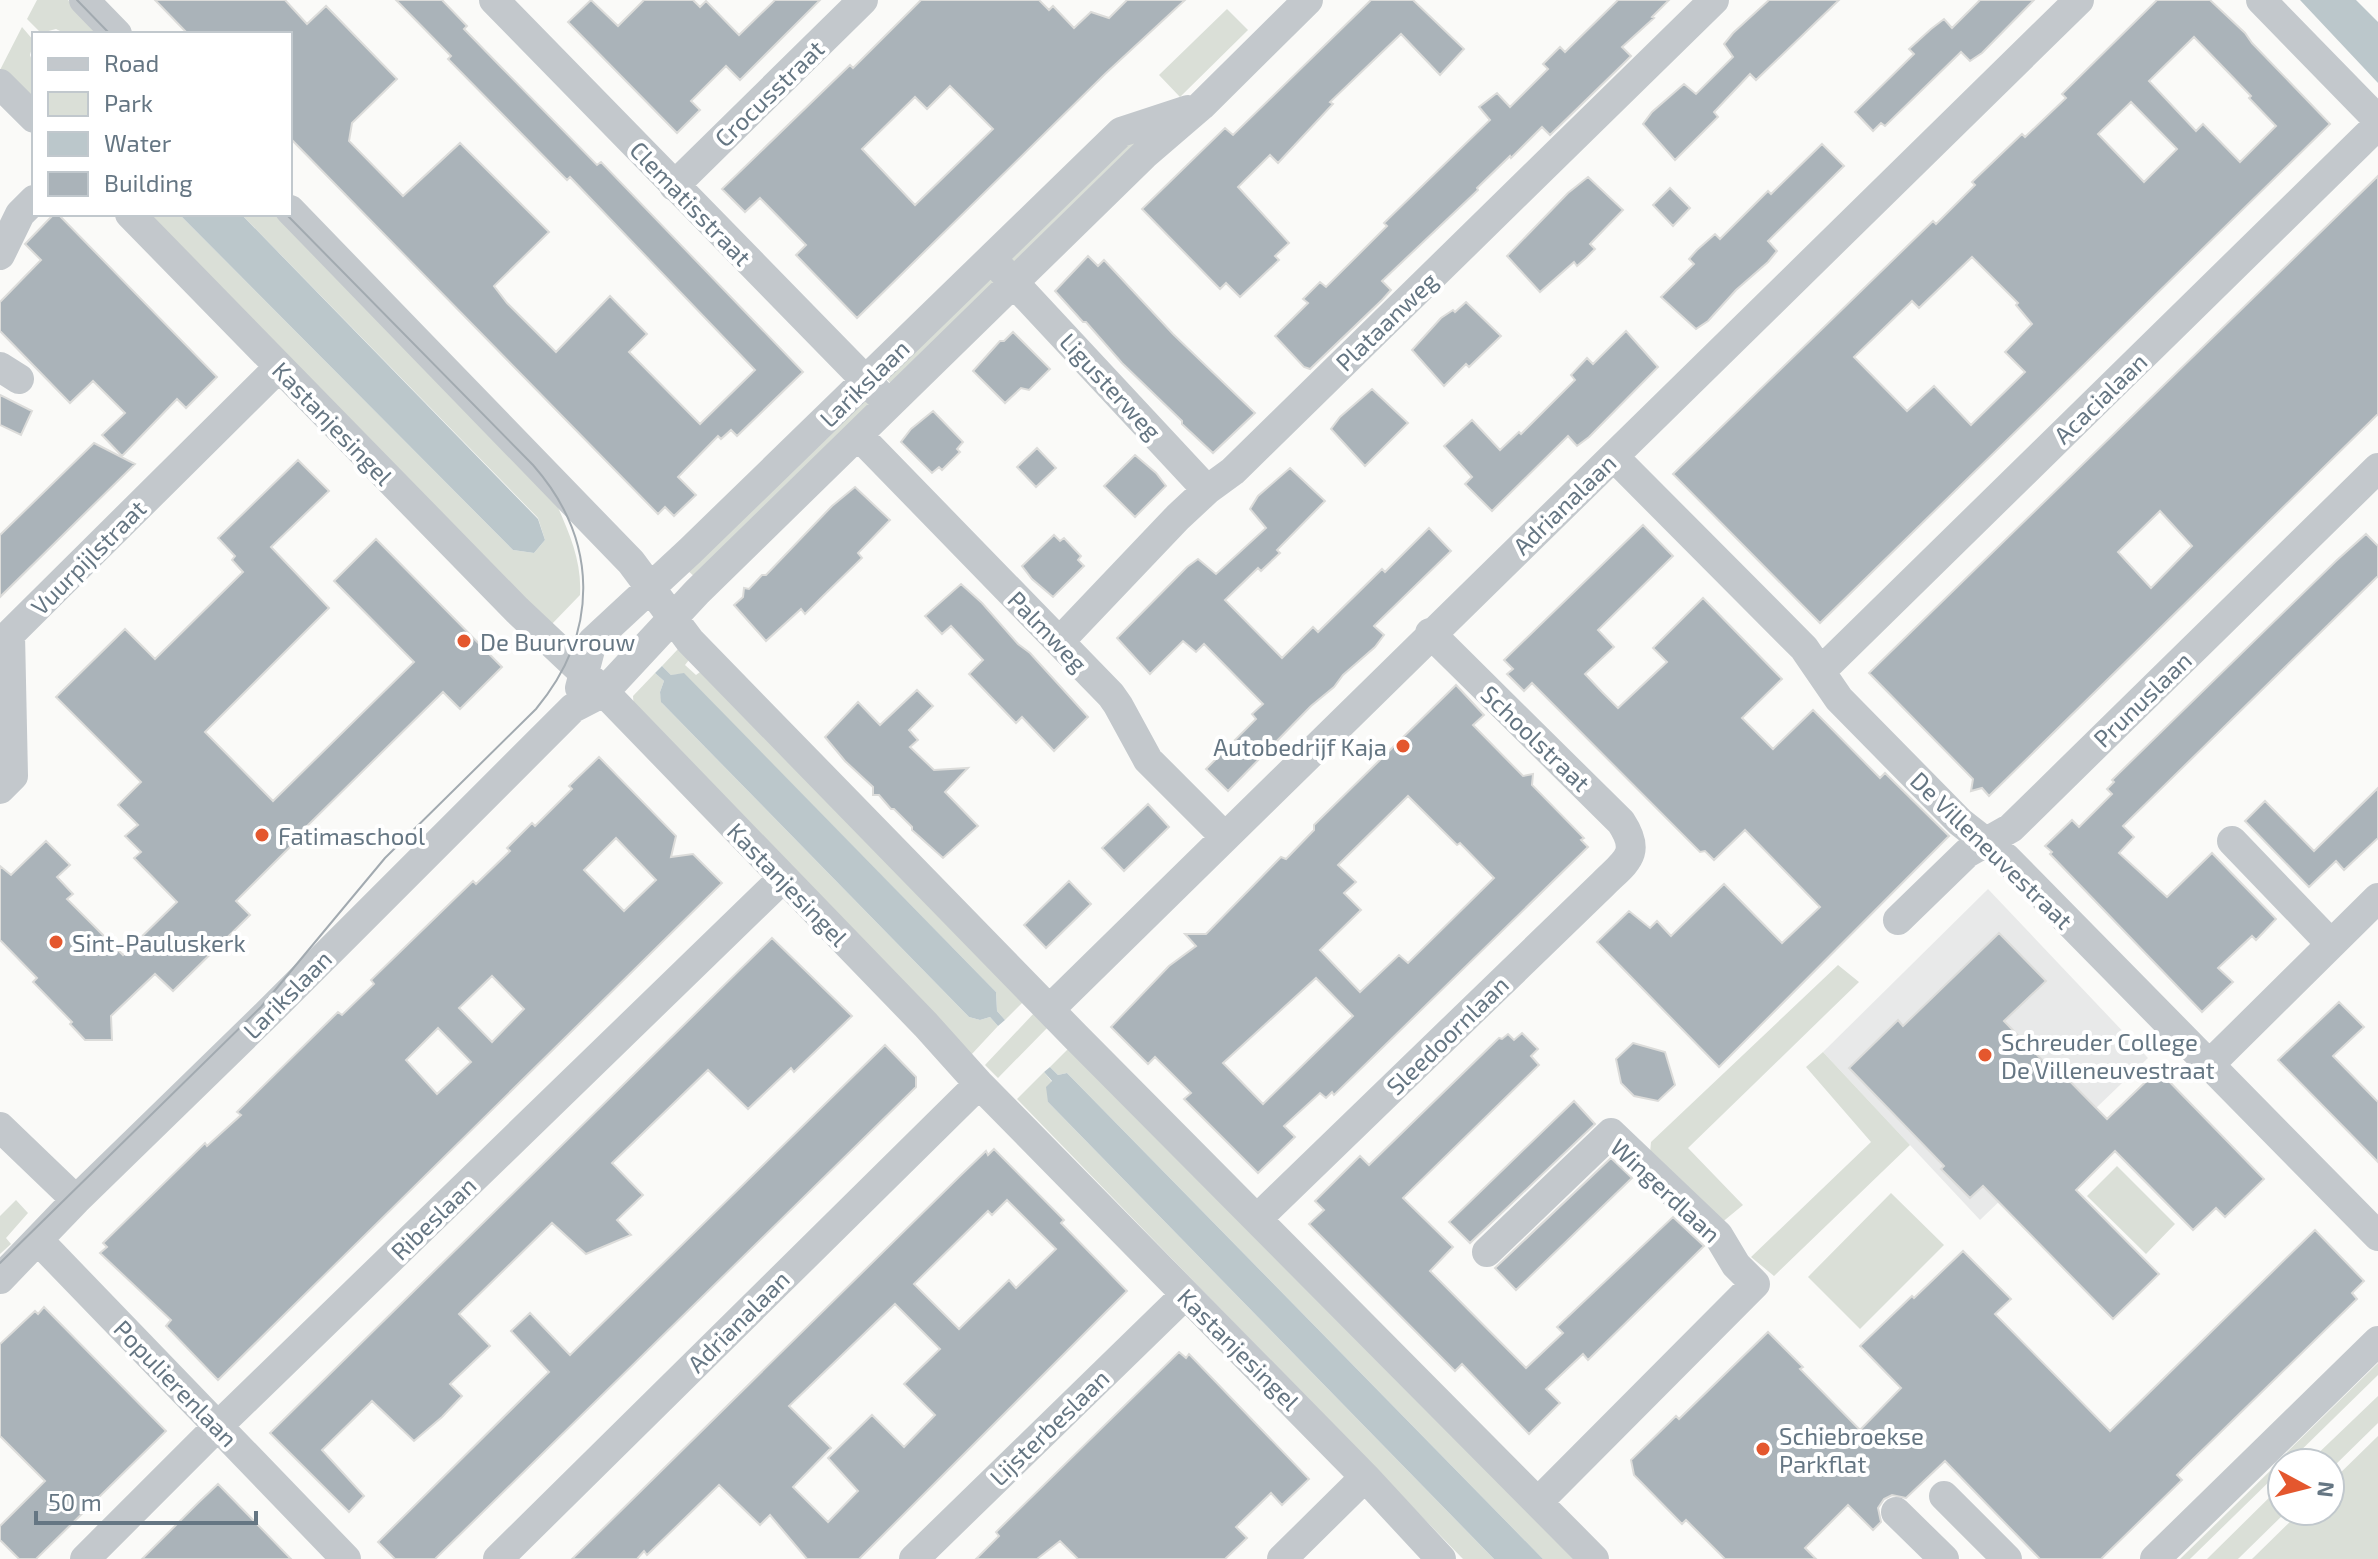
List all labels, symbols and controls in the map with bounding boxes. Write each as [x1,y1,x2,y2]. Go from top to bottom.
legend [32,32,292,216]
street label: Crocusstraat [708,34,830,152]
text: Road [104,48,159,77]
text: Park [104,88,153,117]
text: Water [104,128,172,157]
street label: Clematisstraat [624,135,758,271]
text: Building [104,168,193,197]
street label: Plataanweg [1329,265,1443,377]
street label: Ligusterweg [1054,327,1168,445]
street label: Larikslaan [813,333,915,433]
street label: Acacialaan [2047,347,2153,449]
street label: Kastanjesingel [267,355,399,491]
street label: Adrianalaan [1506,448,1622,560]
street label: Vuurpijlstraat [25,494,151,620]
street label: Palmweg [1002,584,1094,678]
place label: De Buurvrouw [480,627,635,656]
marker: De Buurvrouw [455,632,473,650]
street label: Prunuslaan [2087,645,2197,753]
street label: Schoolstraat [1476,679,1596,797]
place label: Autobedrijf Kaja [1213,732,1387,761]
marker: Autobedrijf Kaja [1394,737,1412,755]
street label: De Villeneuvestraat [1905,765,2079,935]
street label: Kastanjesingel [722,816,854,952]
place label: Fatimaschool [278,821,425,850]
marker: Fatimaschool [253,826,271,844]
place label: Sint-Pauluskerk [72,928,246,957]
marker: Sint-Pauluskerk [47,933,65,951]
street label: Larikslaan [237,944,337,1044]
street label: Sleedoornlaan [1380,970,1514,1100]
place label: Schreuder College De Villeneuvestraat [2001,1027,2215,1084]
marker: Schreuder College De Villeneuvestraat [1976,1046,1994,1064]
street label: Wingerdlaan [1605,1132,1727,1248]
street label: Ribeslaan [384,1170,482,1266]
street label: Adrianalaan [681,1264,795,1378]
street label: Kastanjesingel [1172,1282,1306,1416]
street label: Populierenlaan [108,1314,244,1452]
street label: Lijsterbeslaan [983,1363,1115,1491]
place label: Schiebroekse Parkflat [1779,1421,1924,1478]
marker: Schiebroekse Parkflat [1754,1440,1772,1458]
north arrow [2266,1447,2346,1527]
scale bar [36,1475,256,1525]
text: N [2313,1480,2341,1499]
text: 50 m [48,1487,102,1516]

